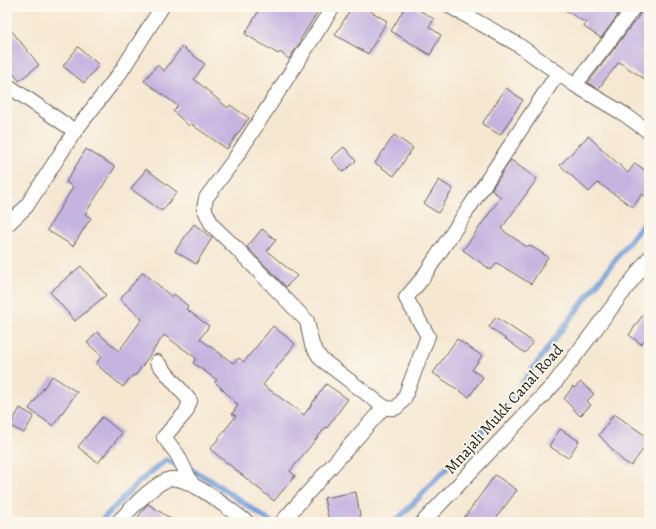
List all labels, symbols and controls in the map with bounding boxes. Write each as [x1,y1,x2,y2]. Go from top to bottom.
street label: Mnajali Mukk Canal Road [440,339,569,479]

